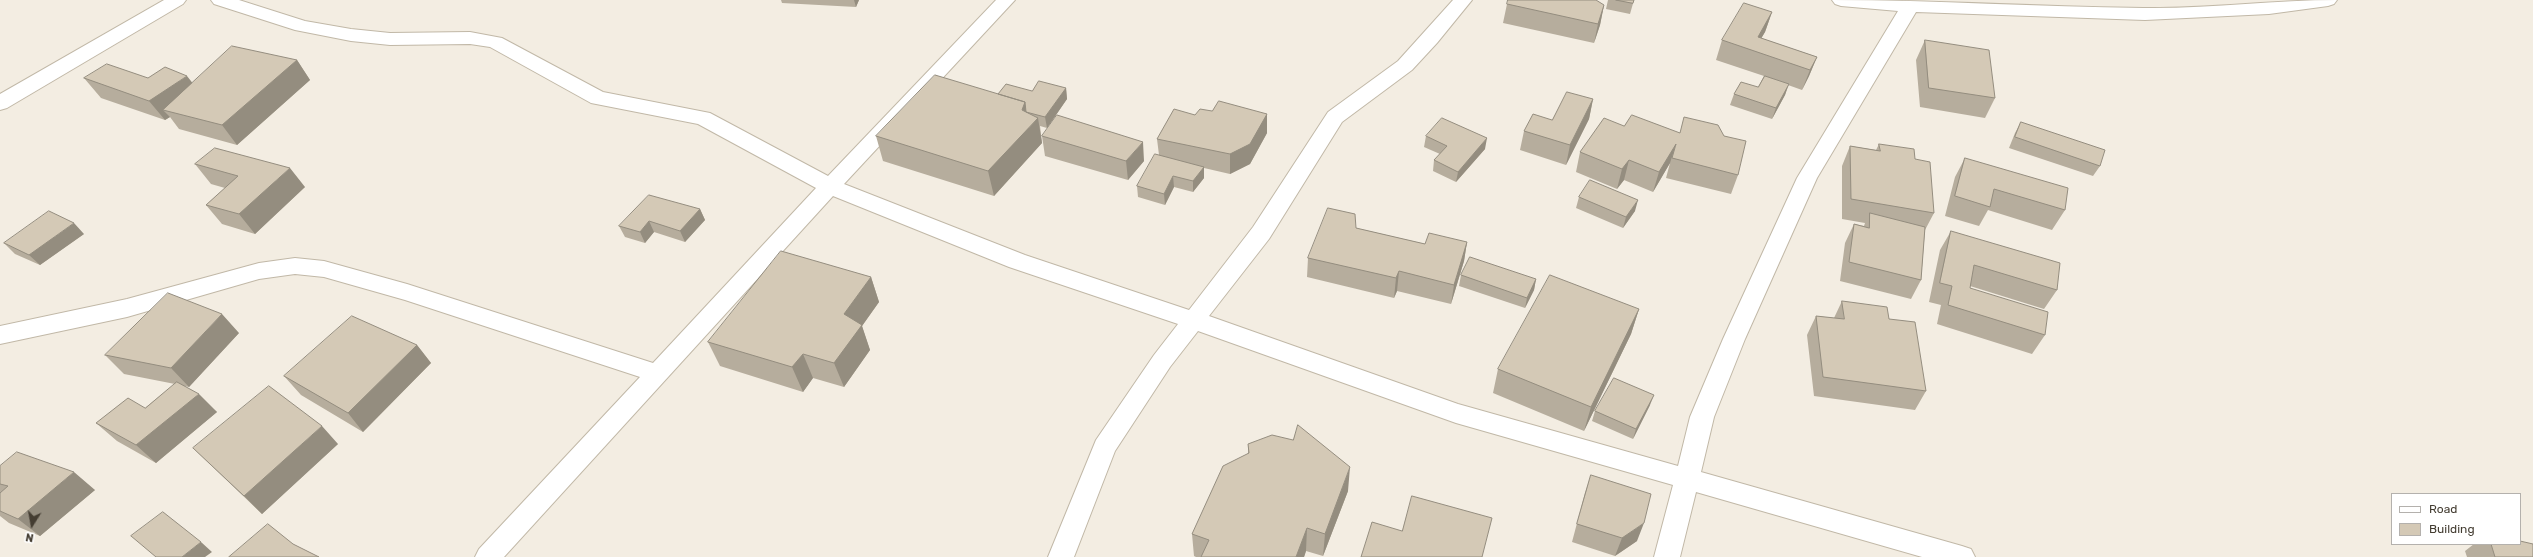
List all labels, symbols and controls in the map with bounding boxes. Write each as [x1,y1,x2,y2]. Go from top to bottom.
legend [2391,493,2521,545]
text: Road [2429,502,2457,516]
north arrow [12,505,52,545]
text: Building [2429,522,2475,536]
text: N [24,530,35,544]

